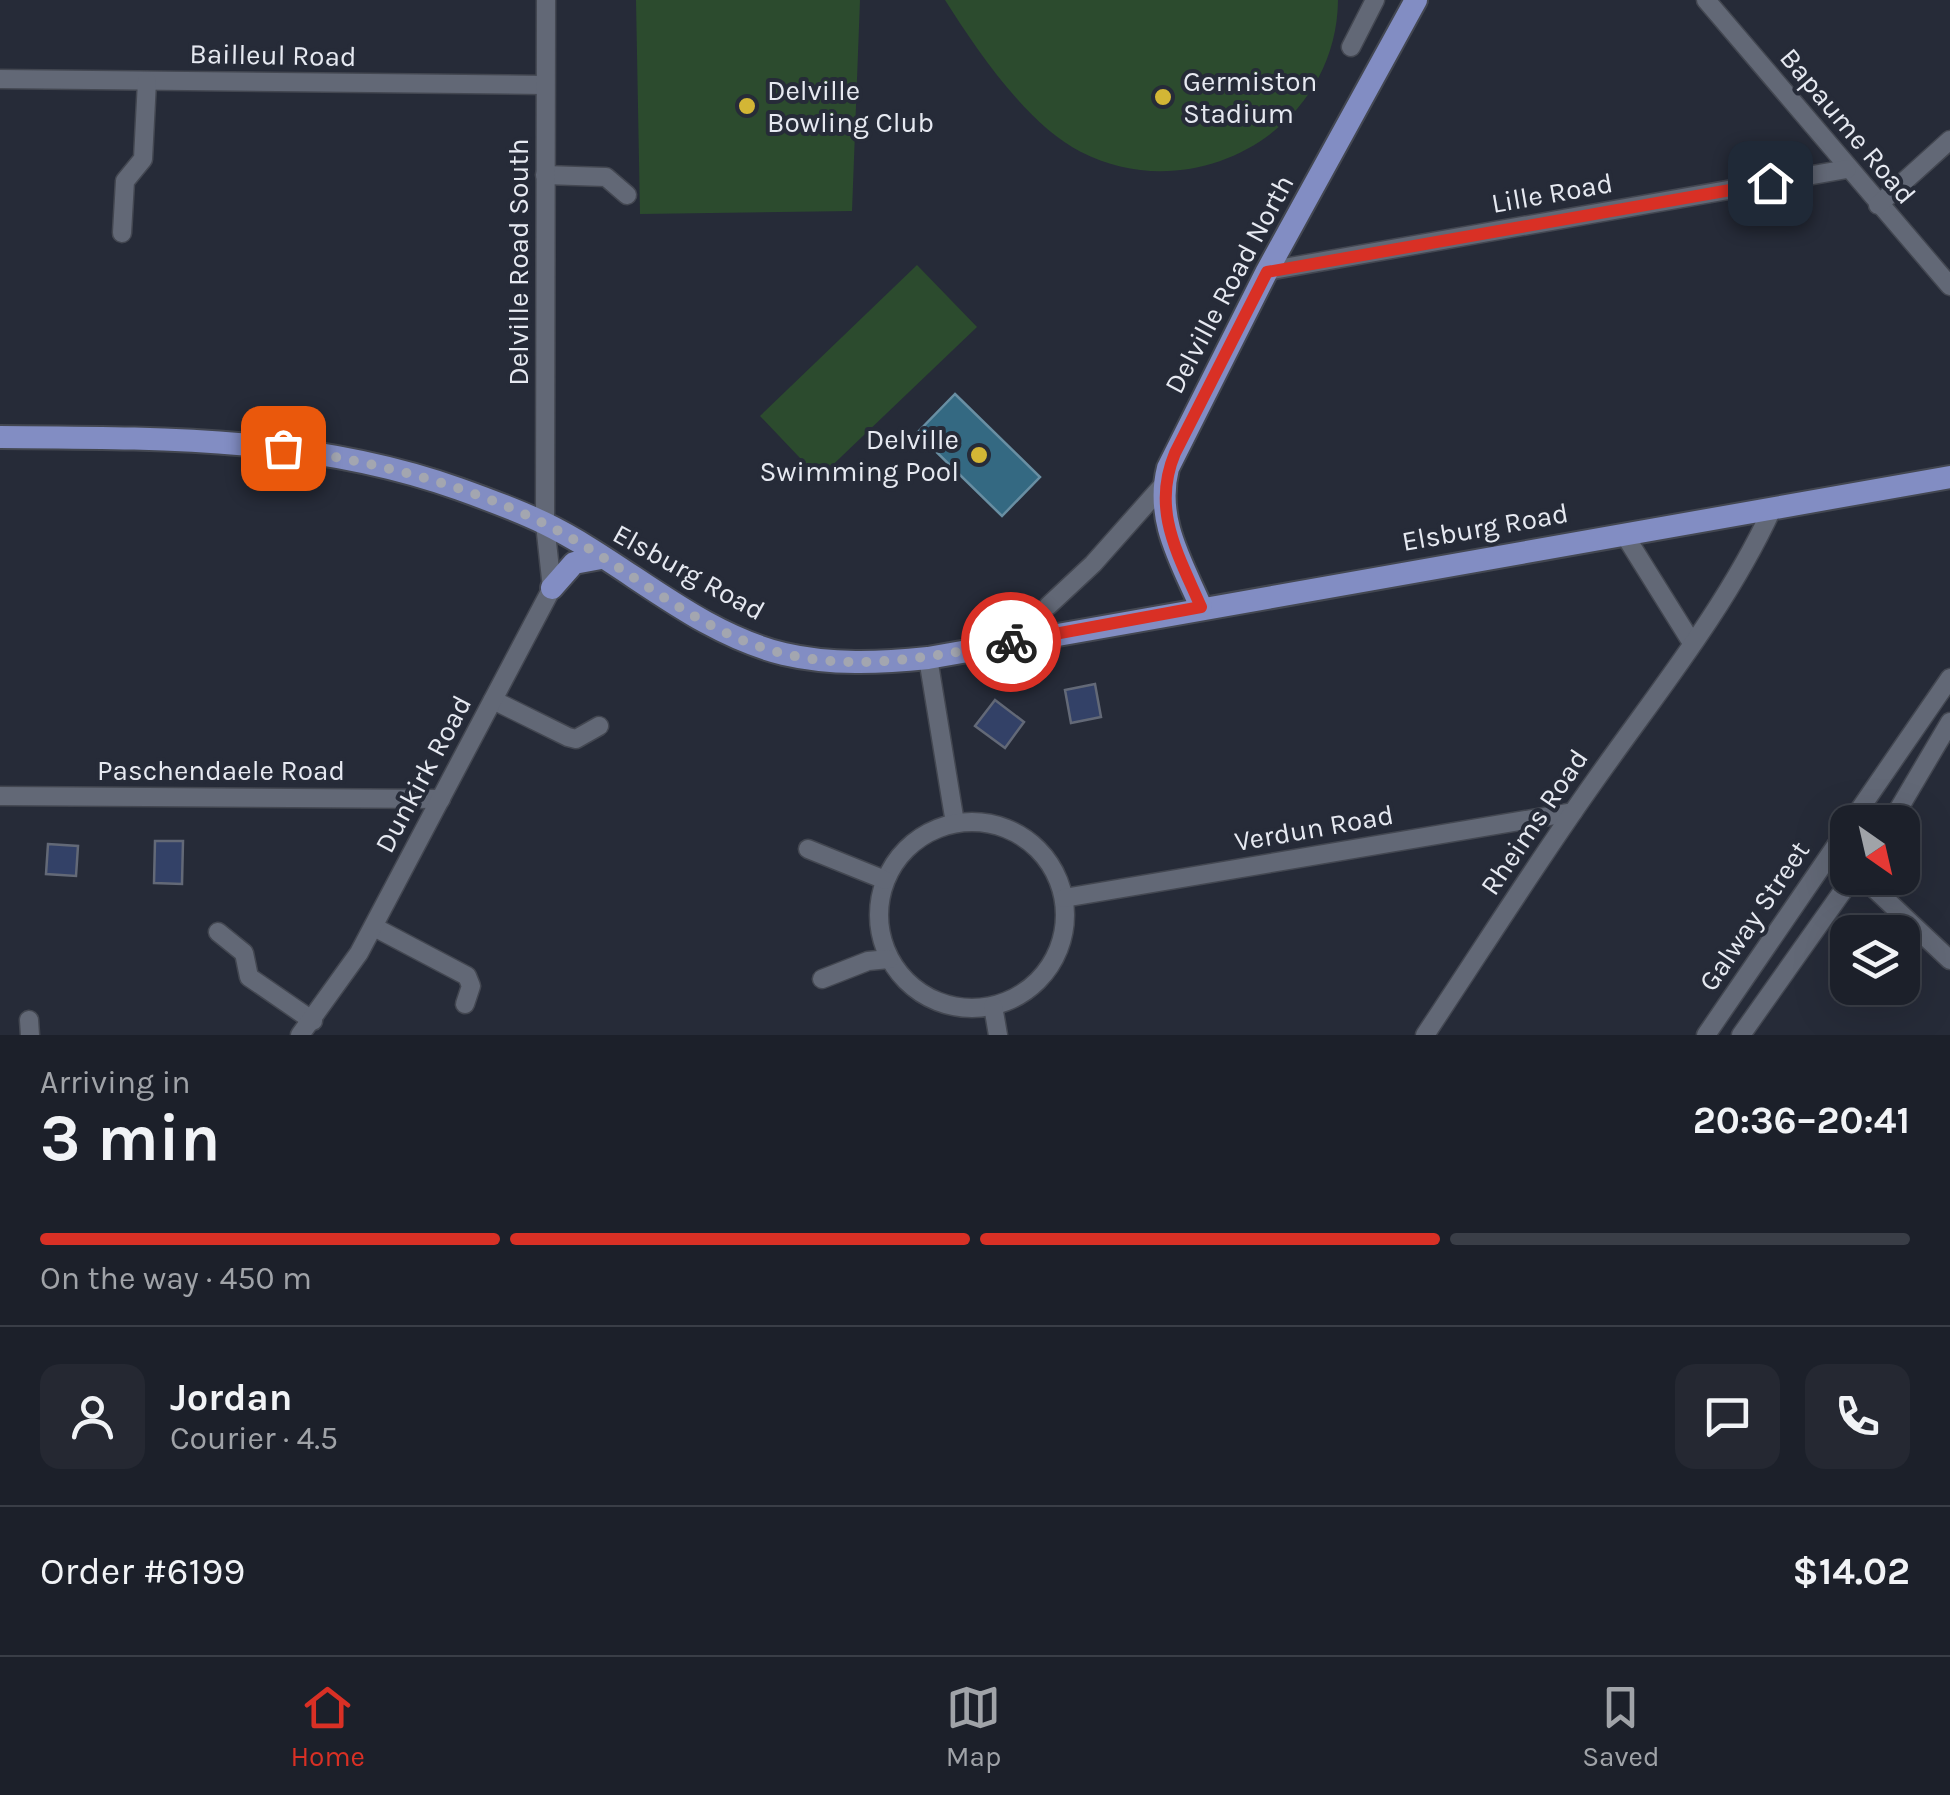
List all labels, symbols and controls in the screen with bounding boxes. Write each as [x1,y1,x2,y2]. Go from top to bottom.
street label: Bailleul Road [189,37,357,73]
street label: Bapaume Road [1773,41,1923,211]
place label: Germiston Stadium [1183,65,1318,130]
place label: Delville Bowling Club [767,74,934,139]
marker: Germiston Stadium [1152,86,1174,108]
marker: Delville Bowling Club [736,95,758,117]
street label: Delville Road South [502,138,535,386]
pin [1728,141,1813,226]
icon: home [1743,156,1798,211]
street label: Lille Road [1489,166,1615,220]
street label: Delville Road North [1157,169,1301,399]
pin [241,406,326,491]
icon: bag [256,421,311,476]
place label: Delville Swimming Pool [759,423,959,488]
marker: Delville Swimming Pool [968,444,990,466]
street label: Elsburg Road [1399,496,1571,558]
street label: Elsburg Road [607,517,771,627]
courier [961,592,1061,692]
icon: bike [984,615,1039,670]
street label: Dunkirk Road [368,690,478,858]
street label: Rheims Road [1473,743,1595,901]
street label: Paschendaele Road [97,754,345,787]
street label: Verdun Road [1232,798,1396,858]
north arrow [1830,805,1920,895]
map controls [1830,805,1920,1005]
street label: Galway Street [1692,835,1816,997]
button: layers [1830,915,1920,1005]
text: Arriving in [40,1064,191,1101]
text: 20:36–20:41 [1693,1098,1910,1143]
text: 3 min [40,1100,220,1176]
text: On the way · 450 m [40,1260,312,1297]
button: person [40,1364,145,1469]
button: chat [1675,1364,1780,1469]
button: phone [1805,1364,1910,1469]
text: Jordan [170,1375,293,1420]
text: Courier · 4.5 [170,1420,338,1457]
text: Order #6199 [40,1549,245,1594]
text: $14.02 [1792,1549,1910,1594]
tab: Home [290,1680,365,1773]
tab: Map [946,1680,1001,1773]
tab: Saved [1582,1680,1660,1773]

